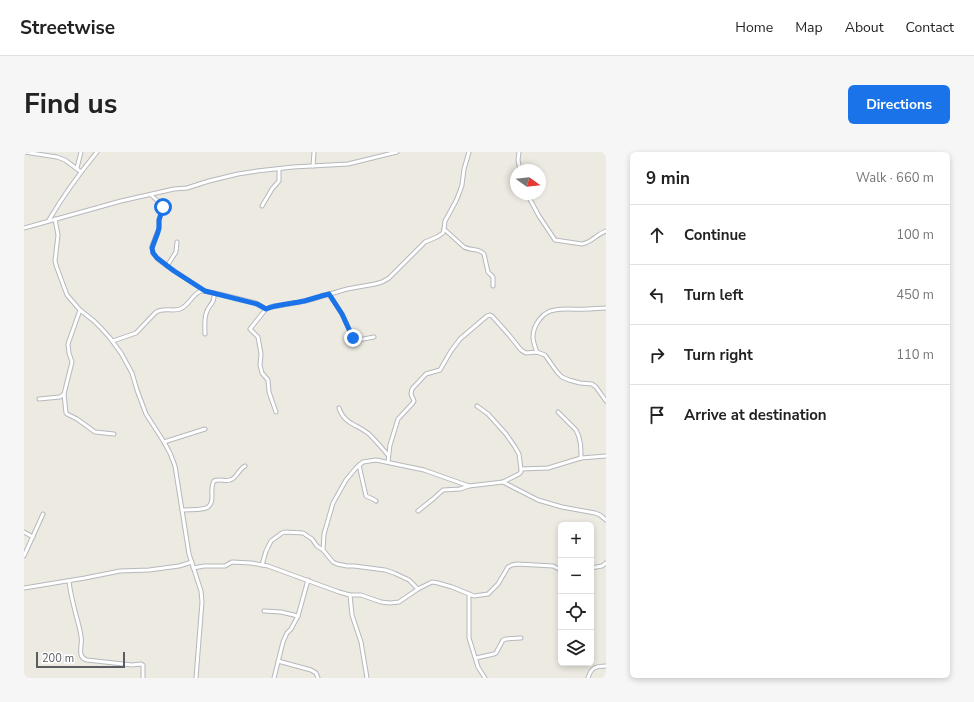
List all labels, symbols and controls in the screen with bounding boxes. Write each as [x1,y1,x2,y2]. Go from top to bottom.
text: Streetwise [20,15,115,41]
text: Home [735,18,773,37]
text: Map [795,18,823,37]
text: About [845,18,884,37]
text: Contact [906,18,954,37]
text: Find us [24,85,118,123]
button: Directions [848,85,950,124]
north arrow [510,164,546,200]
text: 9 min [646,167,690,190]
text: Walk · 660 m [856,169,934,187]
route start [154,198,172,216]
icon: ahead [646,224,668,246]
text: Continue [684,225,746,245]
text: 100 m [896,226,934,244]
icon: left [646,284,668,306]
text: Turn left [684,285,743,305]
text: 450 m [896,286,934,304]
route end [344,329,362,347]
icon: right [646,344,668,366]
text: Turn right [684,345,753,365]
text: 110 m [896,346,934,364]
icon: arrive [646,404,668,426]
text: Arrive at destination [684,405,827,425]
map controls [558,522,594,666]
button: + [558,522,594,558]
button: − [558,558,594,594]
button: locate [558,594,594,630]
button: layers [558,630,594,666]
scale bar [36,650,125,669]
text: 200 m [42,651,74,666]

